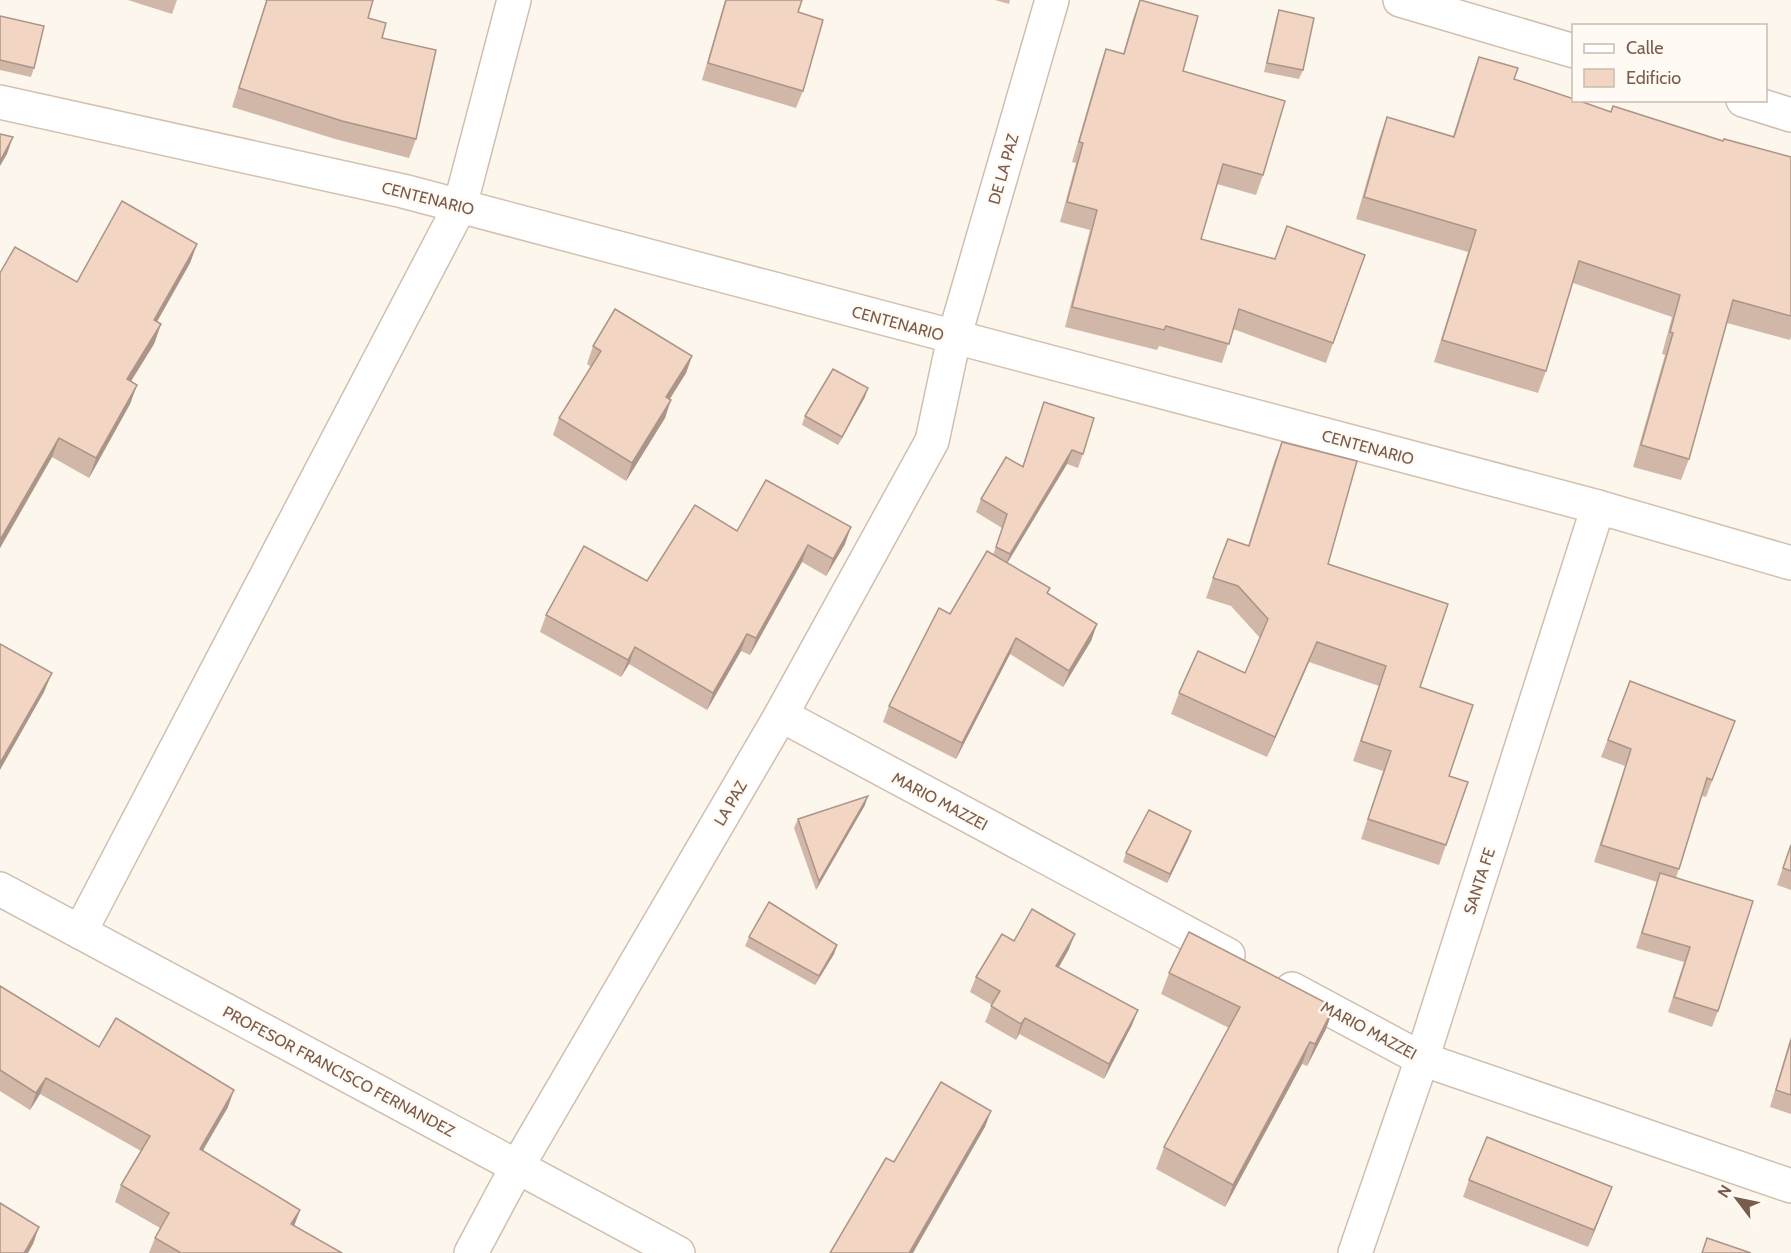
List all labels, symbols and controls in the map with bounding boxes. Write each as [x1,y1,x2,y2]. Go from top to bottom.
legend [1572,24,1767,102]
text: Calle [1626,37,1663,59]
text: Edificio [1626,67,1681,89]
street label: DE LA PAZ [984,131,1023,207]
street label: CENTENARIO [380,178,476,219]
street label: CENTENARIO [850,302,946,345]
street label: CENTENARIO [1320,426,1416,469]
street label: MARIO MAZZEI [889,768,991,835]
street label: LA PAZ [710,777,751,829]
street label: SANTA FE [1460,845,1499,917]
street label: MARIO MAZZEI [1318,997,1420,1064]
street label: PROFESOR FRANCISCO FERNANDEZ [220,1002,458,1141]
north arrow [1707,1169,1767,1229]
text: N [1714,1181,1736,1201]

